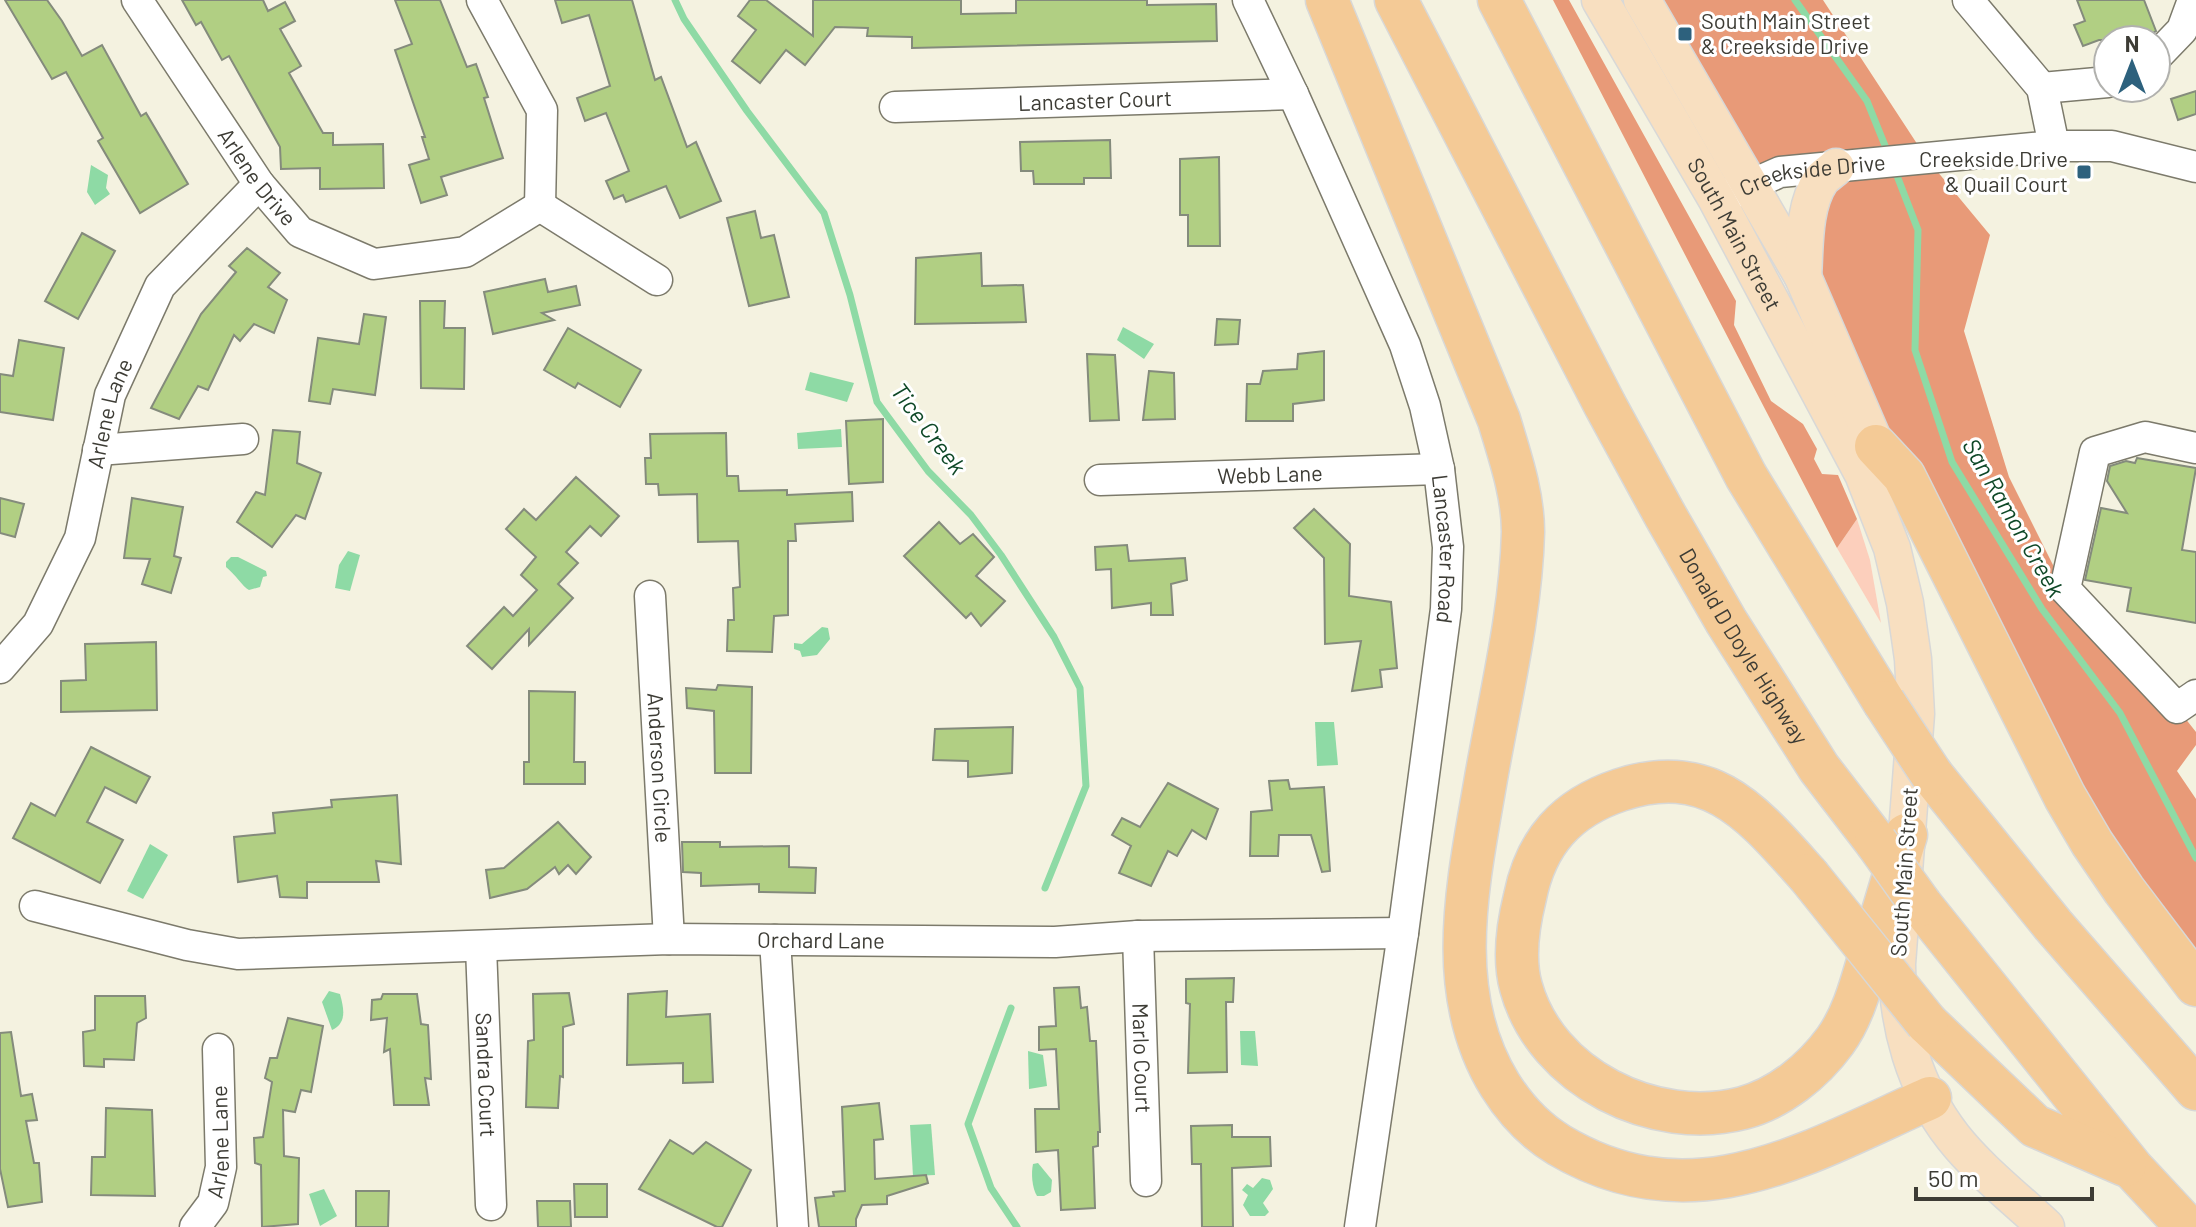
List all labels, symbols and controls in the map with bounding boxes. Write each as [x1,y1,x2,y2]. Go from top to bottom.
place label: South Main Street & Creekside Drive [1701,7,1871,58]
north arrow [2092,24,2172,104]
marker: South Main Street & Creekside Drive [1676,25,1694,43]
text: N [2125,30,2139,56]
street label: Lancaster Court [1017,84,1172,115]
street label: Arlene Drive [213,123,303,230]
place label: Creekside Drive & Quail Court [1919,145,2068,196]
street label: Creekside Drive [1735,148,1887,200]
street label: South Main Street [1683,153,1787,314]
marker: Creekside Drive & Quail Court [2075,163,2093,181]
street label: Arlene Lane [81,354,137,470]
water label: Tice Creek [885,377,973,480]
water label: San Ramon Creek [1957,433,2072,602]
street label: Webb Lane [1217,459,1323,488]
street label: Lancaster Road [1428,473,1462,625]
street label: Donald D Doyle Highway [1675,543,1814,748]
street label: Anderson Circle [643,692,678,844]
street label: South Main Street [1884,786,1922,958]
street label: Orchard Lane [757,926,885,953]
street label: Marlo Court [1128,1003,1158,1113]
street label: Sandra Court [472,1012,502,1138]
street label: Arlene Lane [201,1085,233,1200]
scale bar [1916,1151,2092,1201]
text: 50 m [1928,1163,1979,1192]

